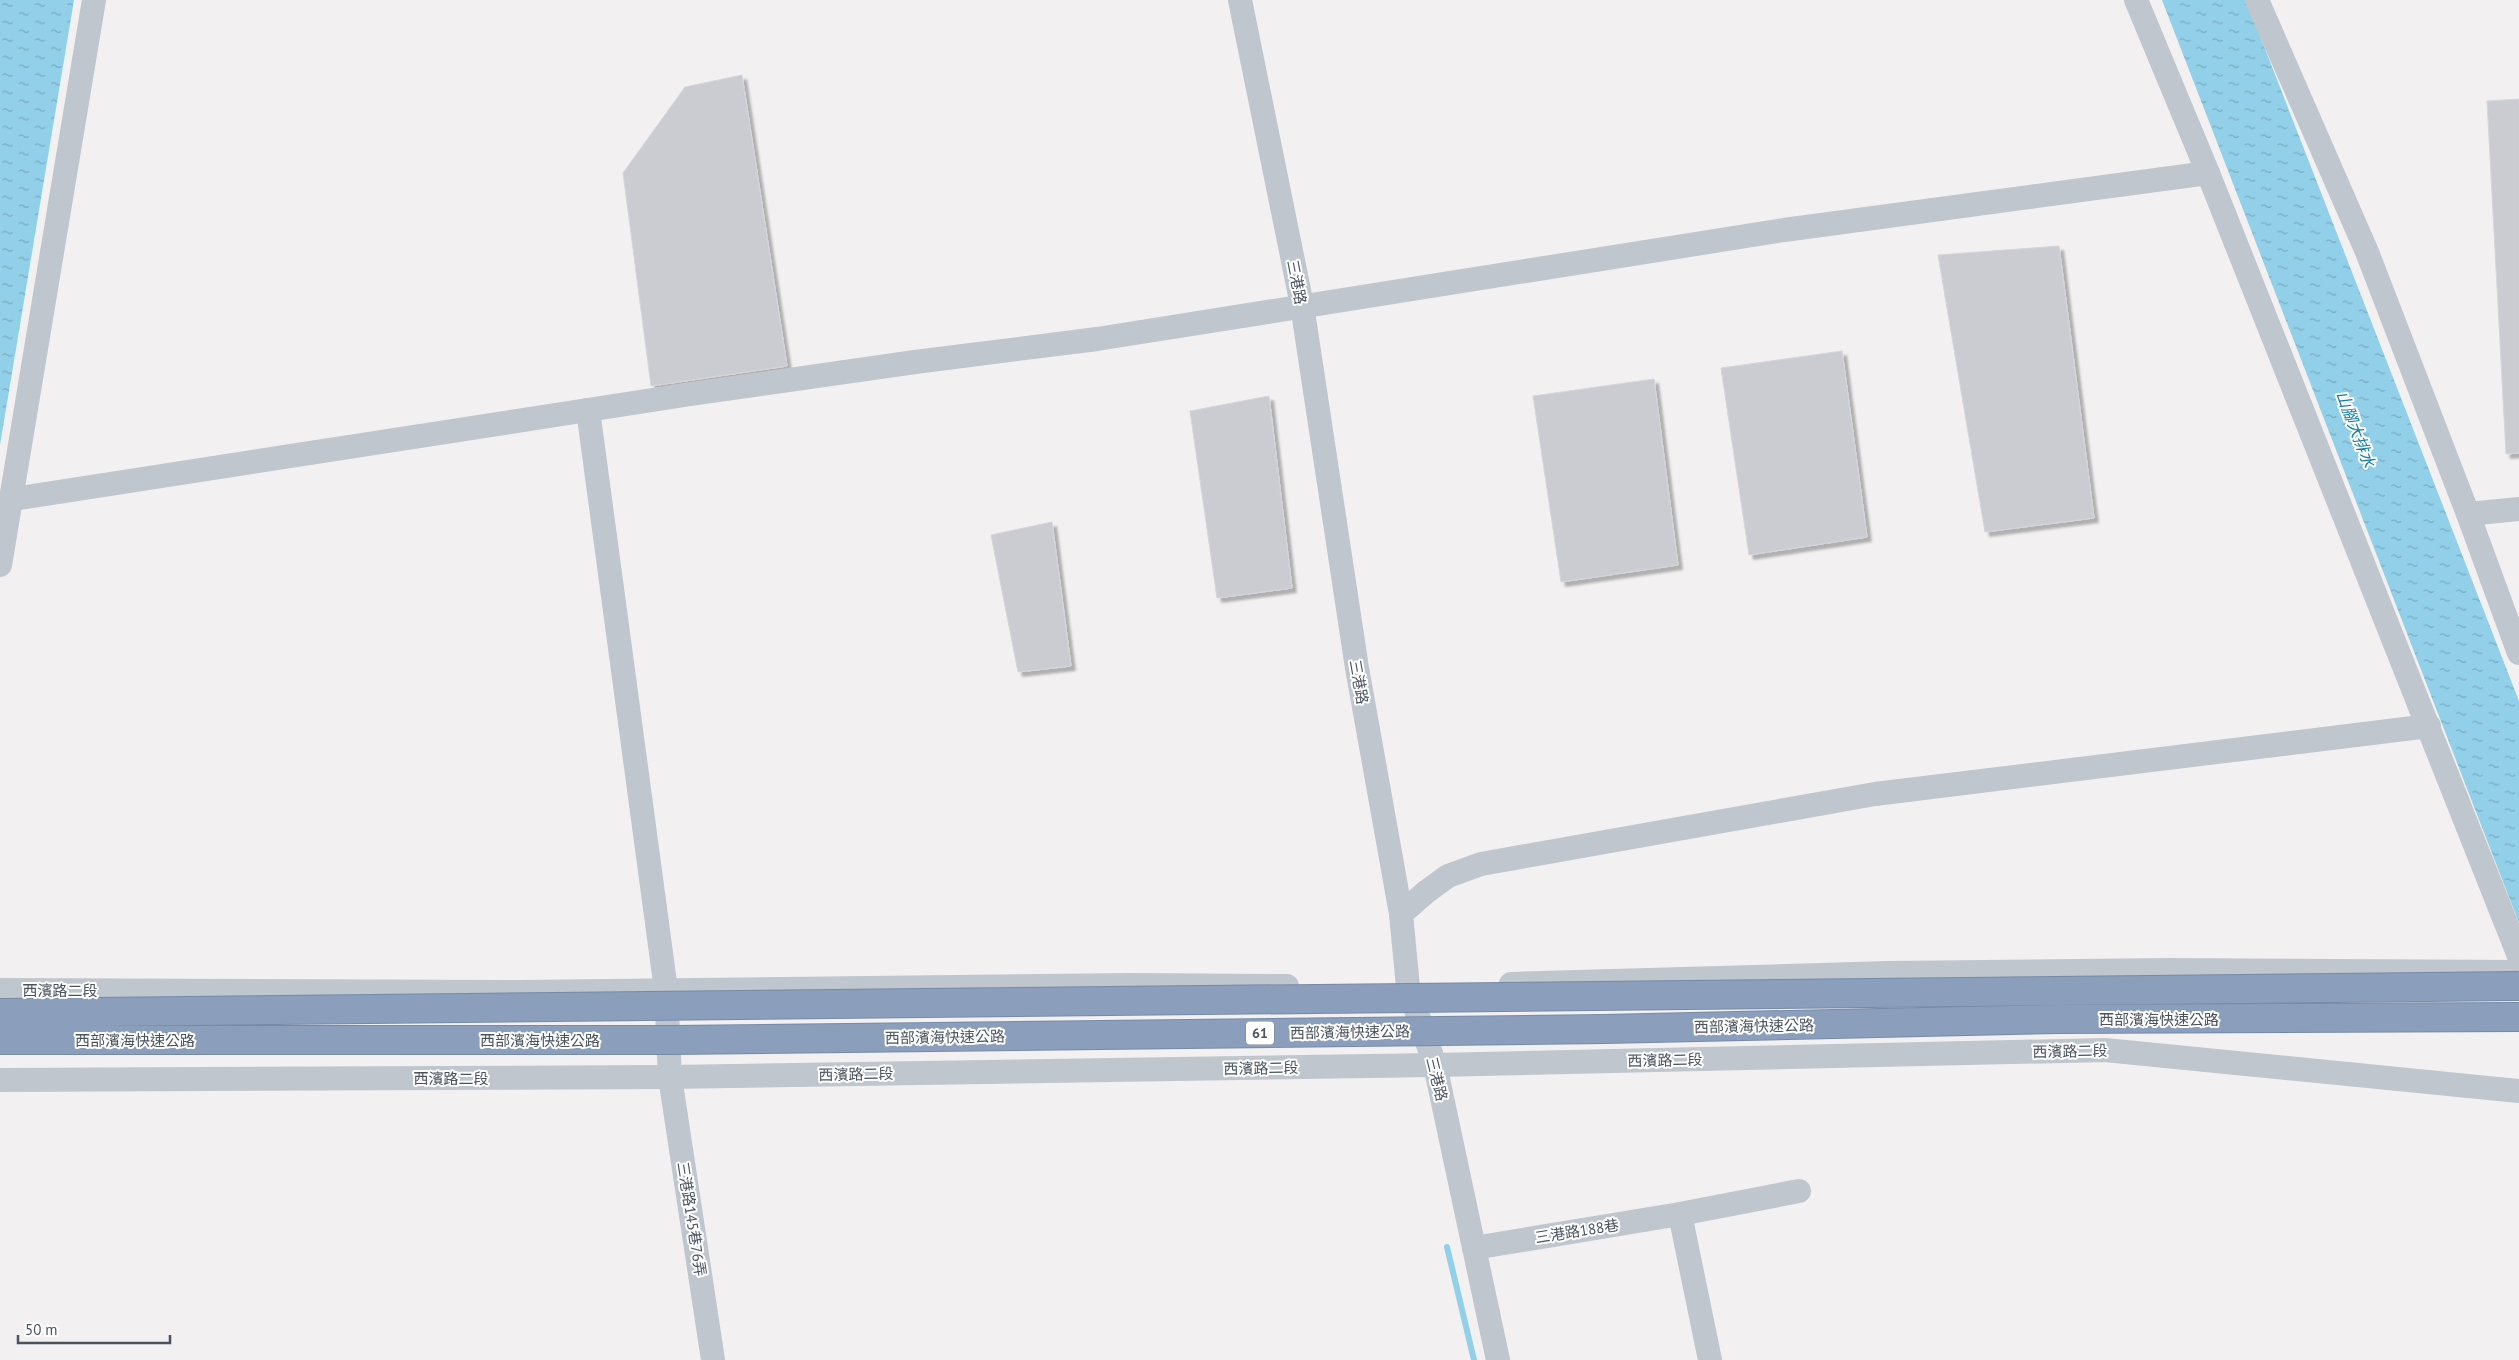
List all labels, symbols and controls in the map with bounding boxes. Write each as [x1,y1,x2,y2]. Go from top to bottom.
street label: 三港路 [1283,258,1311,306]
water label: 山腳大排水 [2332,388,2380,471]
street label: 三港路 [1346,658,1372,706]
street label: 西濱路二段 [22,981,98,1000]
street label: 西部濱海快速公路 [2099,1010,2219,1029]
street label: 西部濱海快速公路 [1694,1015,1814,1037]
road number: 61 [1246,1021,1274,1044]
street label: 西部濱海快速公路 [1290,1021,1410,1043]
street label: 西部濱海快速公路 [885,1026,1005,1048]
street label: 西部濱海快速公路 [75,1031,195,1050]
street label: 西部濱海快速公路 [480,1031,600,1050]
street label: 西濱路二段 [2032,1041,2108,1061]
street label: 西濱路二段 [1627,1050,1703,1070]
street label: 三港路 [1422,1055,1452,1103]
street label: 西濱路二段 [1223,1058,1299,1078]
street label: 西濱路二段 [818,1064,894,1084]
street label: 西濱路二段 [413,1069,489,1088]
street label: 三港路145巷76弄 [674,1160,710,1278]
street label: 三港路188巷 [1534,1215,1620,1247]
scale bar [18,1312,170,1344]
text: 50 m [25,1320,58,1339]

